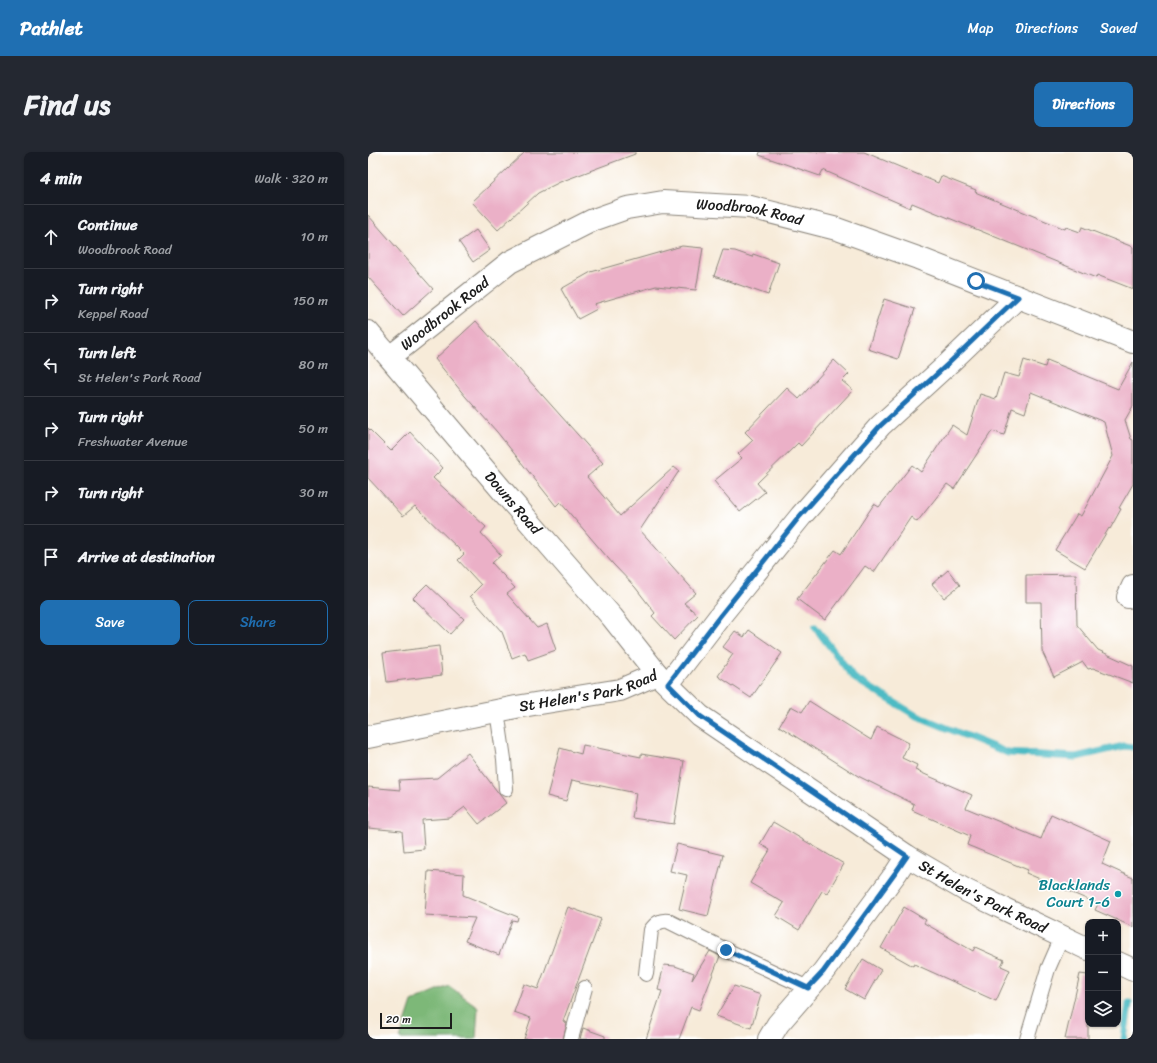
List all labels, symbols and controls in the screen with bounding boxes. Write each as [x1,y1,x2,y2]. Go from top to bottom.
text: Pathlet [20,12,83,45]
text: Map [967,16,993,41]
text: Directions [1015,16,1078,41]
text: Saved [1100,16,1137,41]
text: Find us [24,80,111,129]
button: Directions [1034,82,1133,127]
text: 4 min [40,163,82,193]
text: Walk · 320 m [254,167,328,190]
street label: Woodbrook Road [696,191,807,233]
text: Continue [78,212,138,238]
text: 10 m [301,225,328,248]
icon: ahead [40,226,62,248]
text: Woodbrook Road [78,238,172,261]
street label: Woodbrook Road [394,269,496,357]
route start [967,272,985,290]
text: Turn right [78,276,143,302]
text: 150 m [293,289,328,312]
icon: right [40,290,62,312]
text: Keppel Road [78,302,148,325]
text: Turn left [78,340,136,366]
text: 80 m [299,353,328,376]
icon: left [40,354,62,376]
text: St Helen's Park Road [78,366,201,389]
text: Turn right [78,404,143,430]
text: 50 m [298,417,328,440]
icon: right [40,418,62,440]
text: Freshwater Avenue [78,430,188,453]
street label: Downs Road [478,465,549,541]
text: Turn right [78,480,143,506]
text: 30 m [299,481,328,504]
icon: right [40,482,62,504]
text: Arrive at destination [78,544,215,570]
icon: arrive [40,546,62,568]
button: Save [40,600,180,645]
button: Share [188,600,328,645]
street label: St Helen's Park Road [517,662,662,719]
street label: St Helen's Park Road [914,852,1053,941]
place label: Blacklands Court 1-6 [1039,872,1110,915]
marker: Blacklands Court 1-6 [1113,889,1123,899]
map controls [1085,919,1121,1027]
button: + [1085,919,1121,955]
route end [717,941,735,959]
button: − [1085,955,1121,991]
button: layers [1085,991,1121,1027]
text: 20 m [386,1010,411,1029]
scale bar [380,1011,452,1030]

